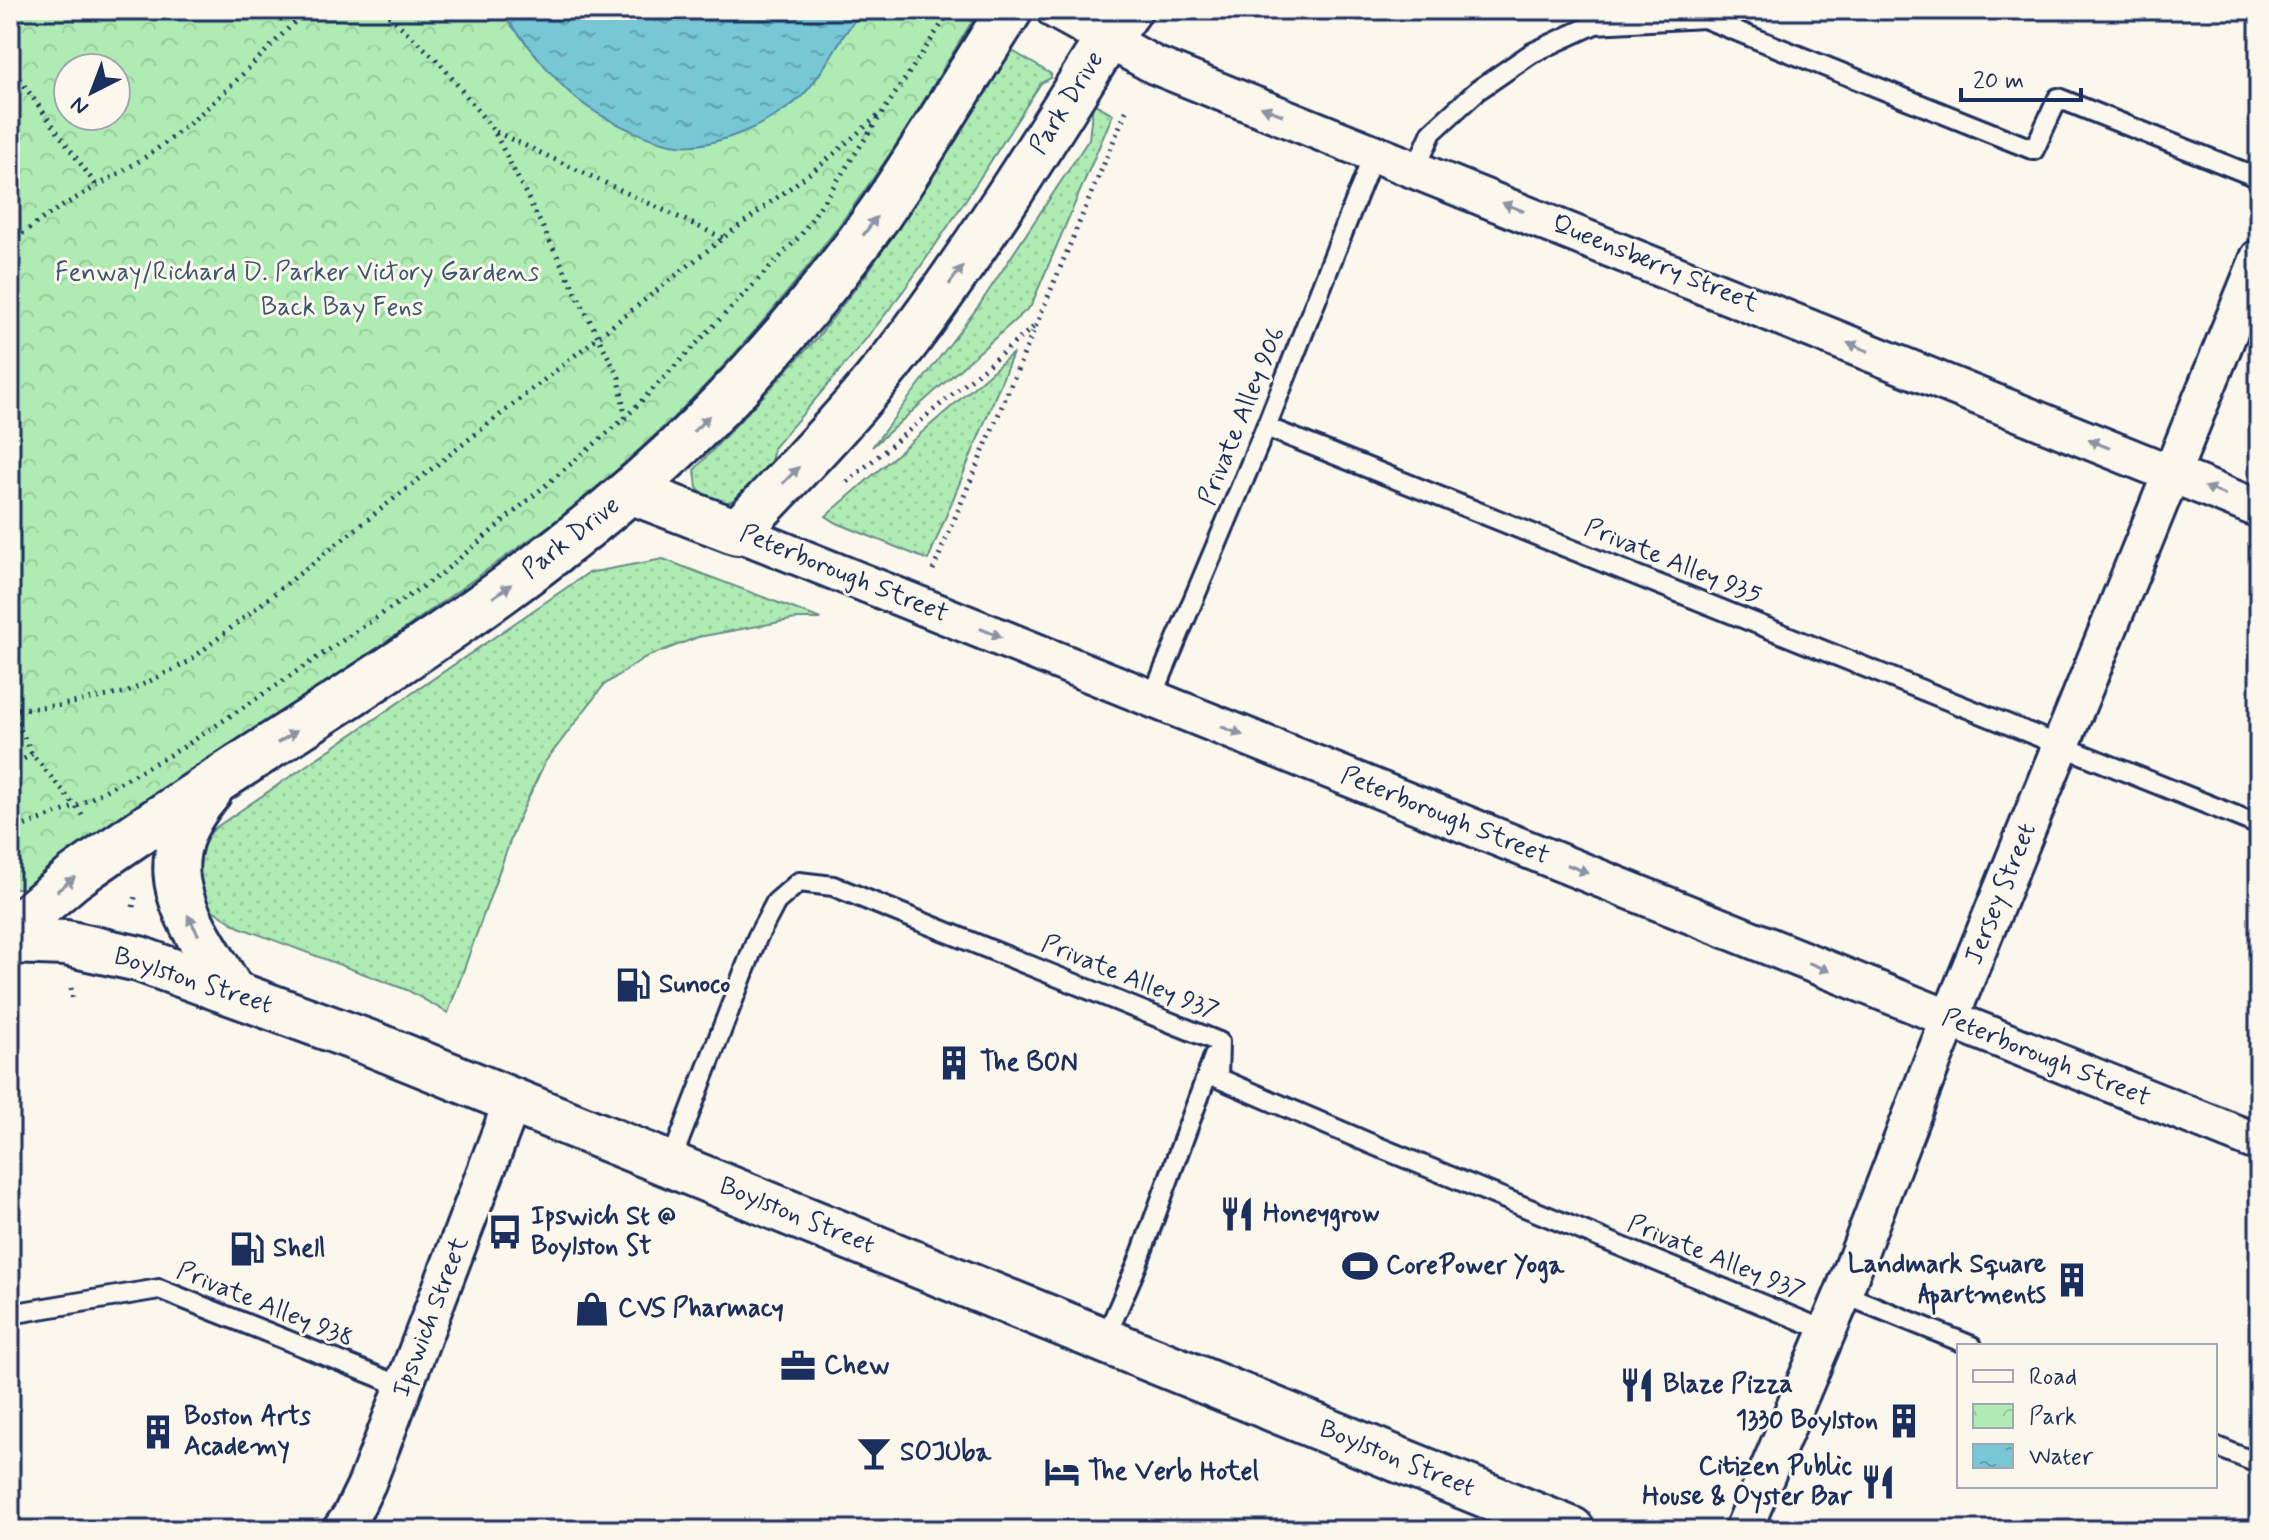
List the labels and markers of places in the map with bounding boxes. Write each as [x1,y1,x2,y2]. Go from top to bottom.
fuel station icon: Sunoco [614,966,652,1004]
place label: Sunoco [659,968,730,1002]
building icon: The BON [935,1044,973,1082]
place label: The BON [980,1046,1078,1080]
restaurant icon: Honeygrow [1218,1195,1256,1233]
place label: Honeygrow [1263,1197,1379,1232]
place label: Ipswich St @ Boylston St [531,1200,676,1264]
bus stop icon: Ipswich St @ Boylston St [486,1213,524,1251]
fuel station icon: Shell [228,1230,266,1268]
place label: Shell [273,1232,325,1266]
sports icon: CorePower Yoga [1341,1247,1379,1285]
place label: Landmark Square Apartments [1848,1248,2046,1315]
place label: CorePower Yoga [1386,1249,1565,1284]
building icon: Landmark Square Apartments [2053,1261,2091,1299]
shop icon: CVS Pharmacy [573,1290,611,1328]
place label: CVS Pharmacy [618,1292,784,1326]
office icon: Chew [779,1347,817,1385]
place label: Chew [824,1349,890,1383]
restaurant icon: Blaze Pizza [1618,1366,1656,1404]
place label: Blaze Pizza [1663,1368,1793,1402]
place label: Boston Arts Academy [184,1400,311,1464]
building icon: 1330 Boylston [1885,1402,1923,1440]
place label: 1330 Boylston [1736,1404,1878,1438]
building icon: Boston Arts Academy [139,1413,177,1451]
bar icon: SOJUba [855,1434,893,1472]
place label: SOJUba [900,1436,992,1470]
place label: Citizen Public House & Oyster Bar [1642,1450,1853,1514]
hotel icon: The Verb Hotel [1043,1453,1081,1491]
place label: The Verb Hotel [1088,1455,1259,1489]
restaurant icon: Citizen Public House & Oyster Bar [1859,1463,1897,1501]

